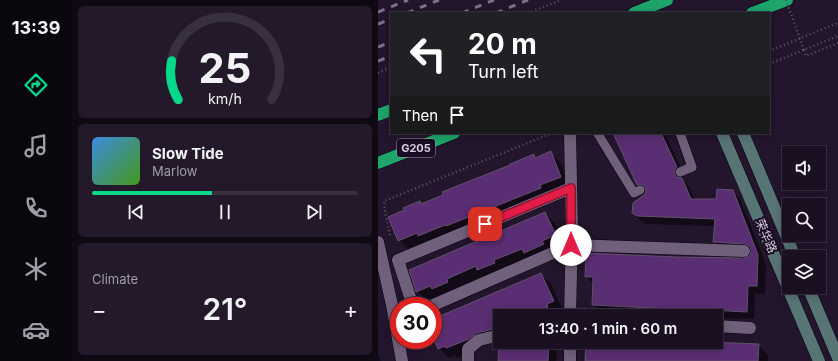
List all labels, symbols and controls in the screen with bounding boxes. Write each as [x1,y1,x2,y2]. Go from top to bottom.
text: 13:39 [12,17,60,38]
text: 20 m [468,27,537,61]
icon: left [402,28,454,80]
text: 25 [199,43,251,93]
text: Turn left [468,61,538,82]
icon: directions [22,71,50,99]
text: km/h [208,90,242,107]
icon: arrive [446,104,468,126]
text: Then [402,106,438,125]
icon: music [22,132,50,160]
road number: G205 [397,139,435,157]
text: Slow Tide [152,144,224,163]
map controls [782,146,826,294]
button: sound [782,146,826,190]
text: Marlow [152,163,198,179]
icon: phone [22,194,50,222]
button: search [782,198,826,242]
icon: previous [125,201,147,223]
icon: pause [214,201,236,223]
icon: next [303,201,325,223]
pin [468,207,502,241]
icon: arrive [474,213,496,235]
street label: 荣华路 [753,216,780,255]
position arrow [550,224,592,266]
button: layers [782,250,826,294]
icon: climate [22,255,50,283]
text: Climate [92,271,138,287]
text: 21° [202,291,248,327]
text: − [92,297,107,323]
text: + [343,297,358,323]
speed limit sign: 30 [390,297,442,349]
icon: car [22,316,50,344]
text: 13:40 · 1 min · 60 m [539,319,677,338]

